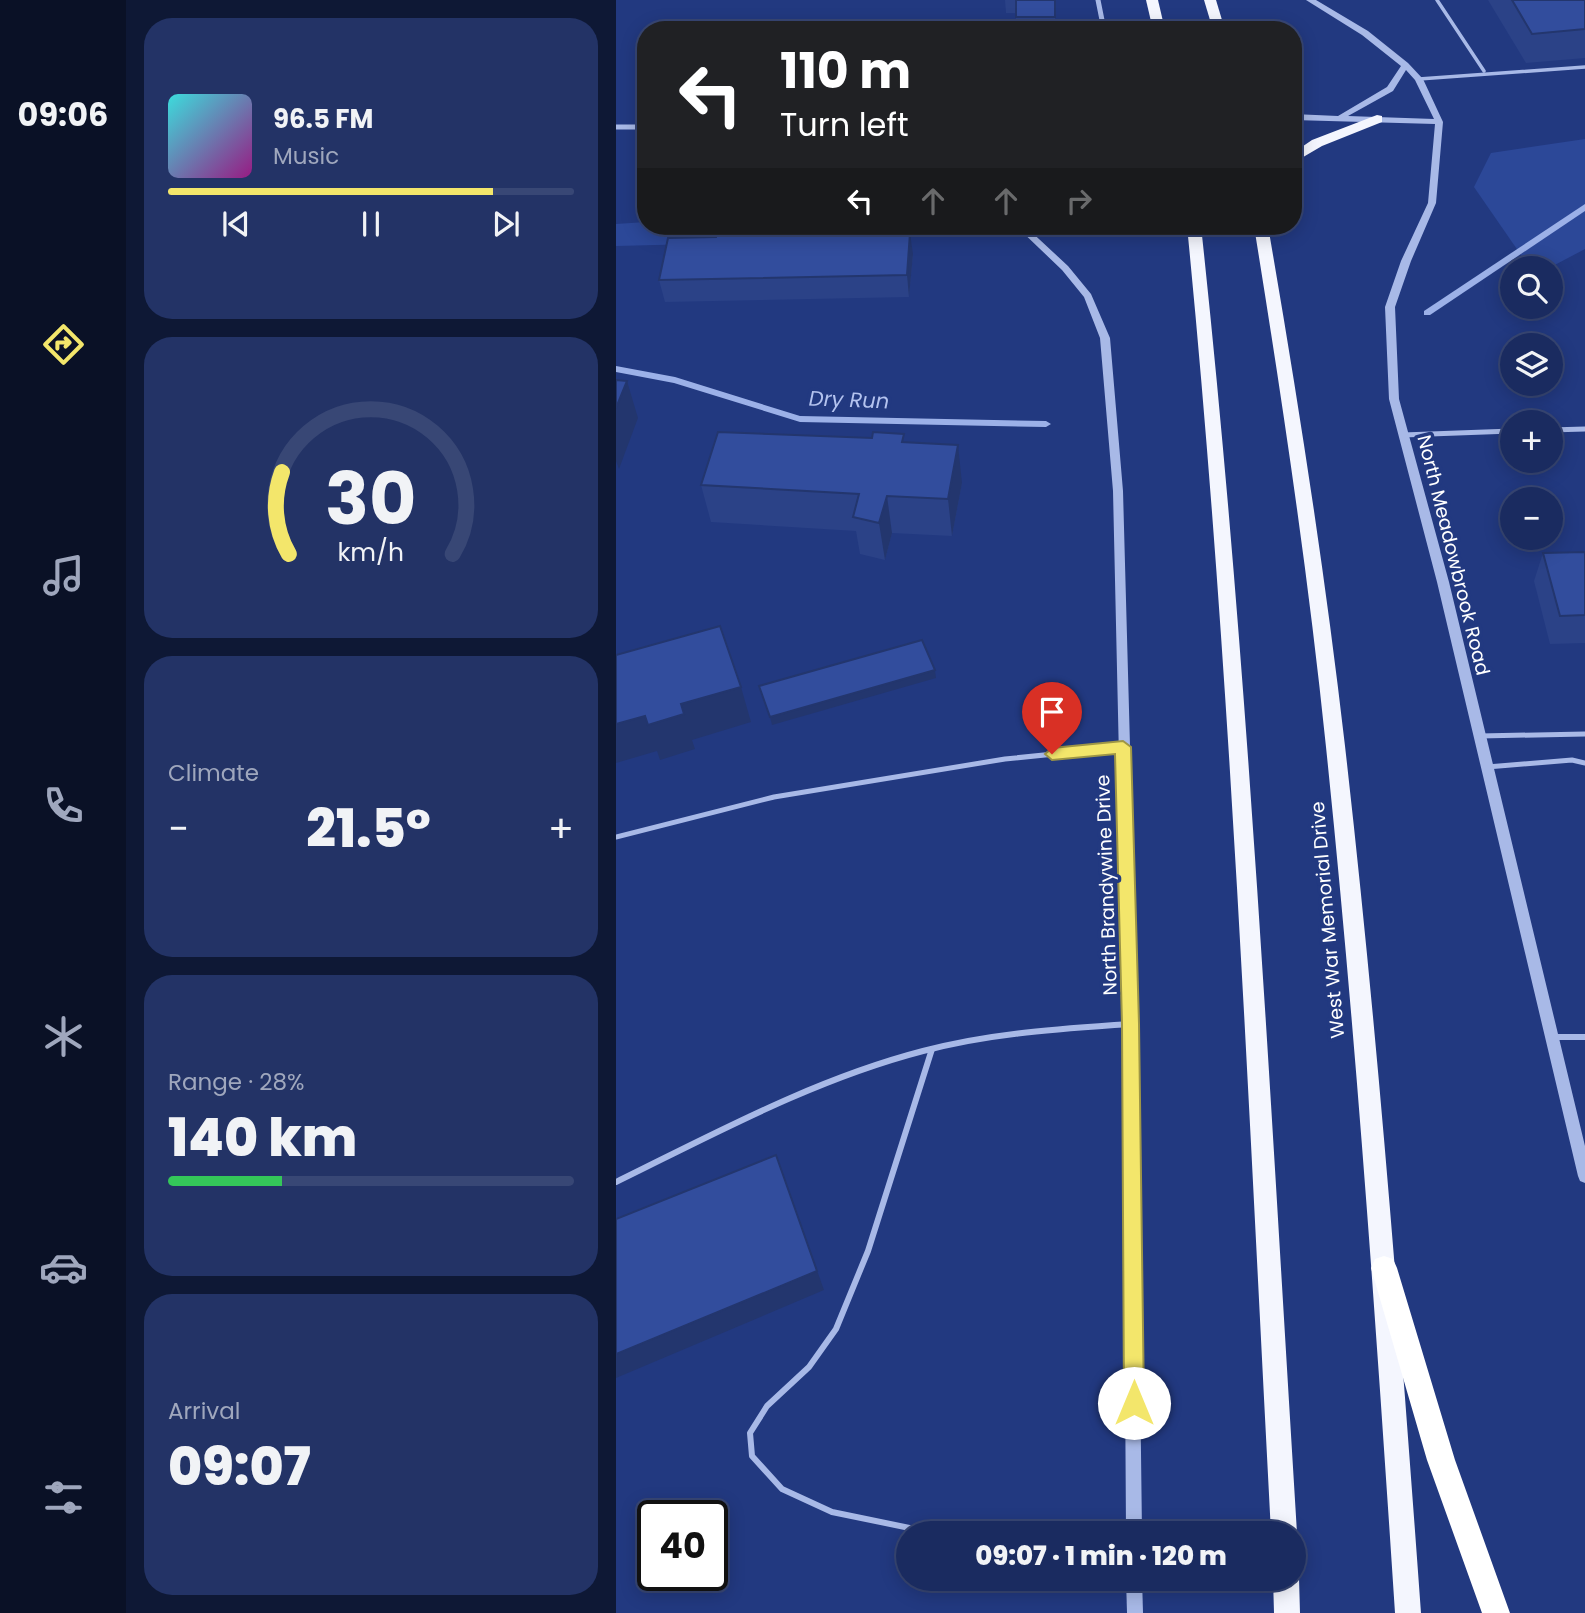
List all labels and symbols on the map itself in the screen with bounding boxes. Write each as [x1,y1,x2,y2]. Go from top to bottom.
water label: Dry Run [808,384,890,415]
street label: North Meadowbrook Road [1411,432,1496,678]
pin [1022,682,1082,754]
street label: North Brandywine Drive [1089,774,1124,996]
street label: West War Memorial Drive [1304,800,1351,1040]
position arrow [1097,1366,1171,1440]
speed limit sign: 40 [637,1500,728,1591]

